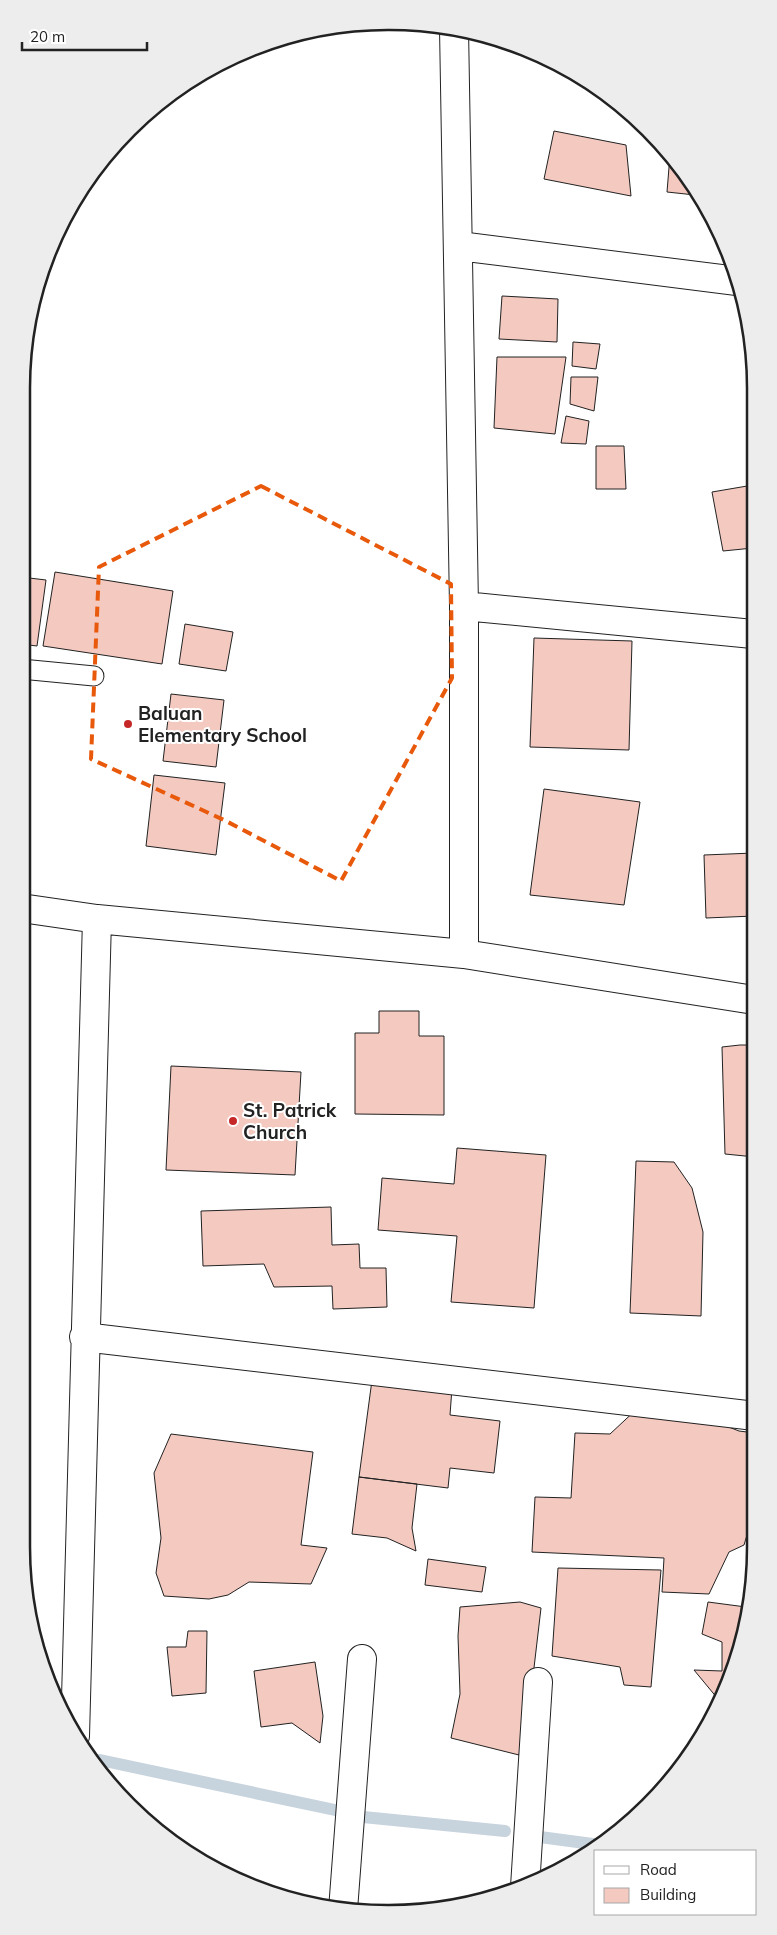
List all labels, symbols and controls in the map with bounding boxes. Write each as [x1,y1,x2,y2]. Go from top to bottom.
scale bar [22,20,148,52]
text: 20 m [30,27,65,46]
place label: Baluan Elementary School [138,701,307,747]
marker: Baluan Elementary School [122,718,134,730]
place label: St. Patrick Church [243,1098,337,1144]
marker: St. Patrick Church [227,1115,239,1127]
legend [594,1850,757,1915]
text: Road [640,1860,677,1879]
text: Building [640,1885,696,1904]

